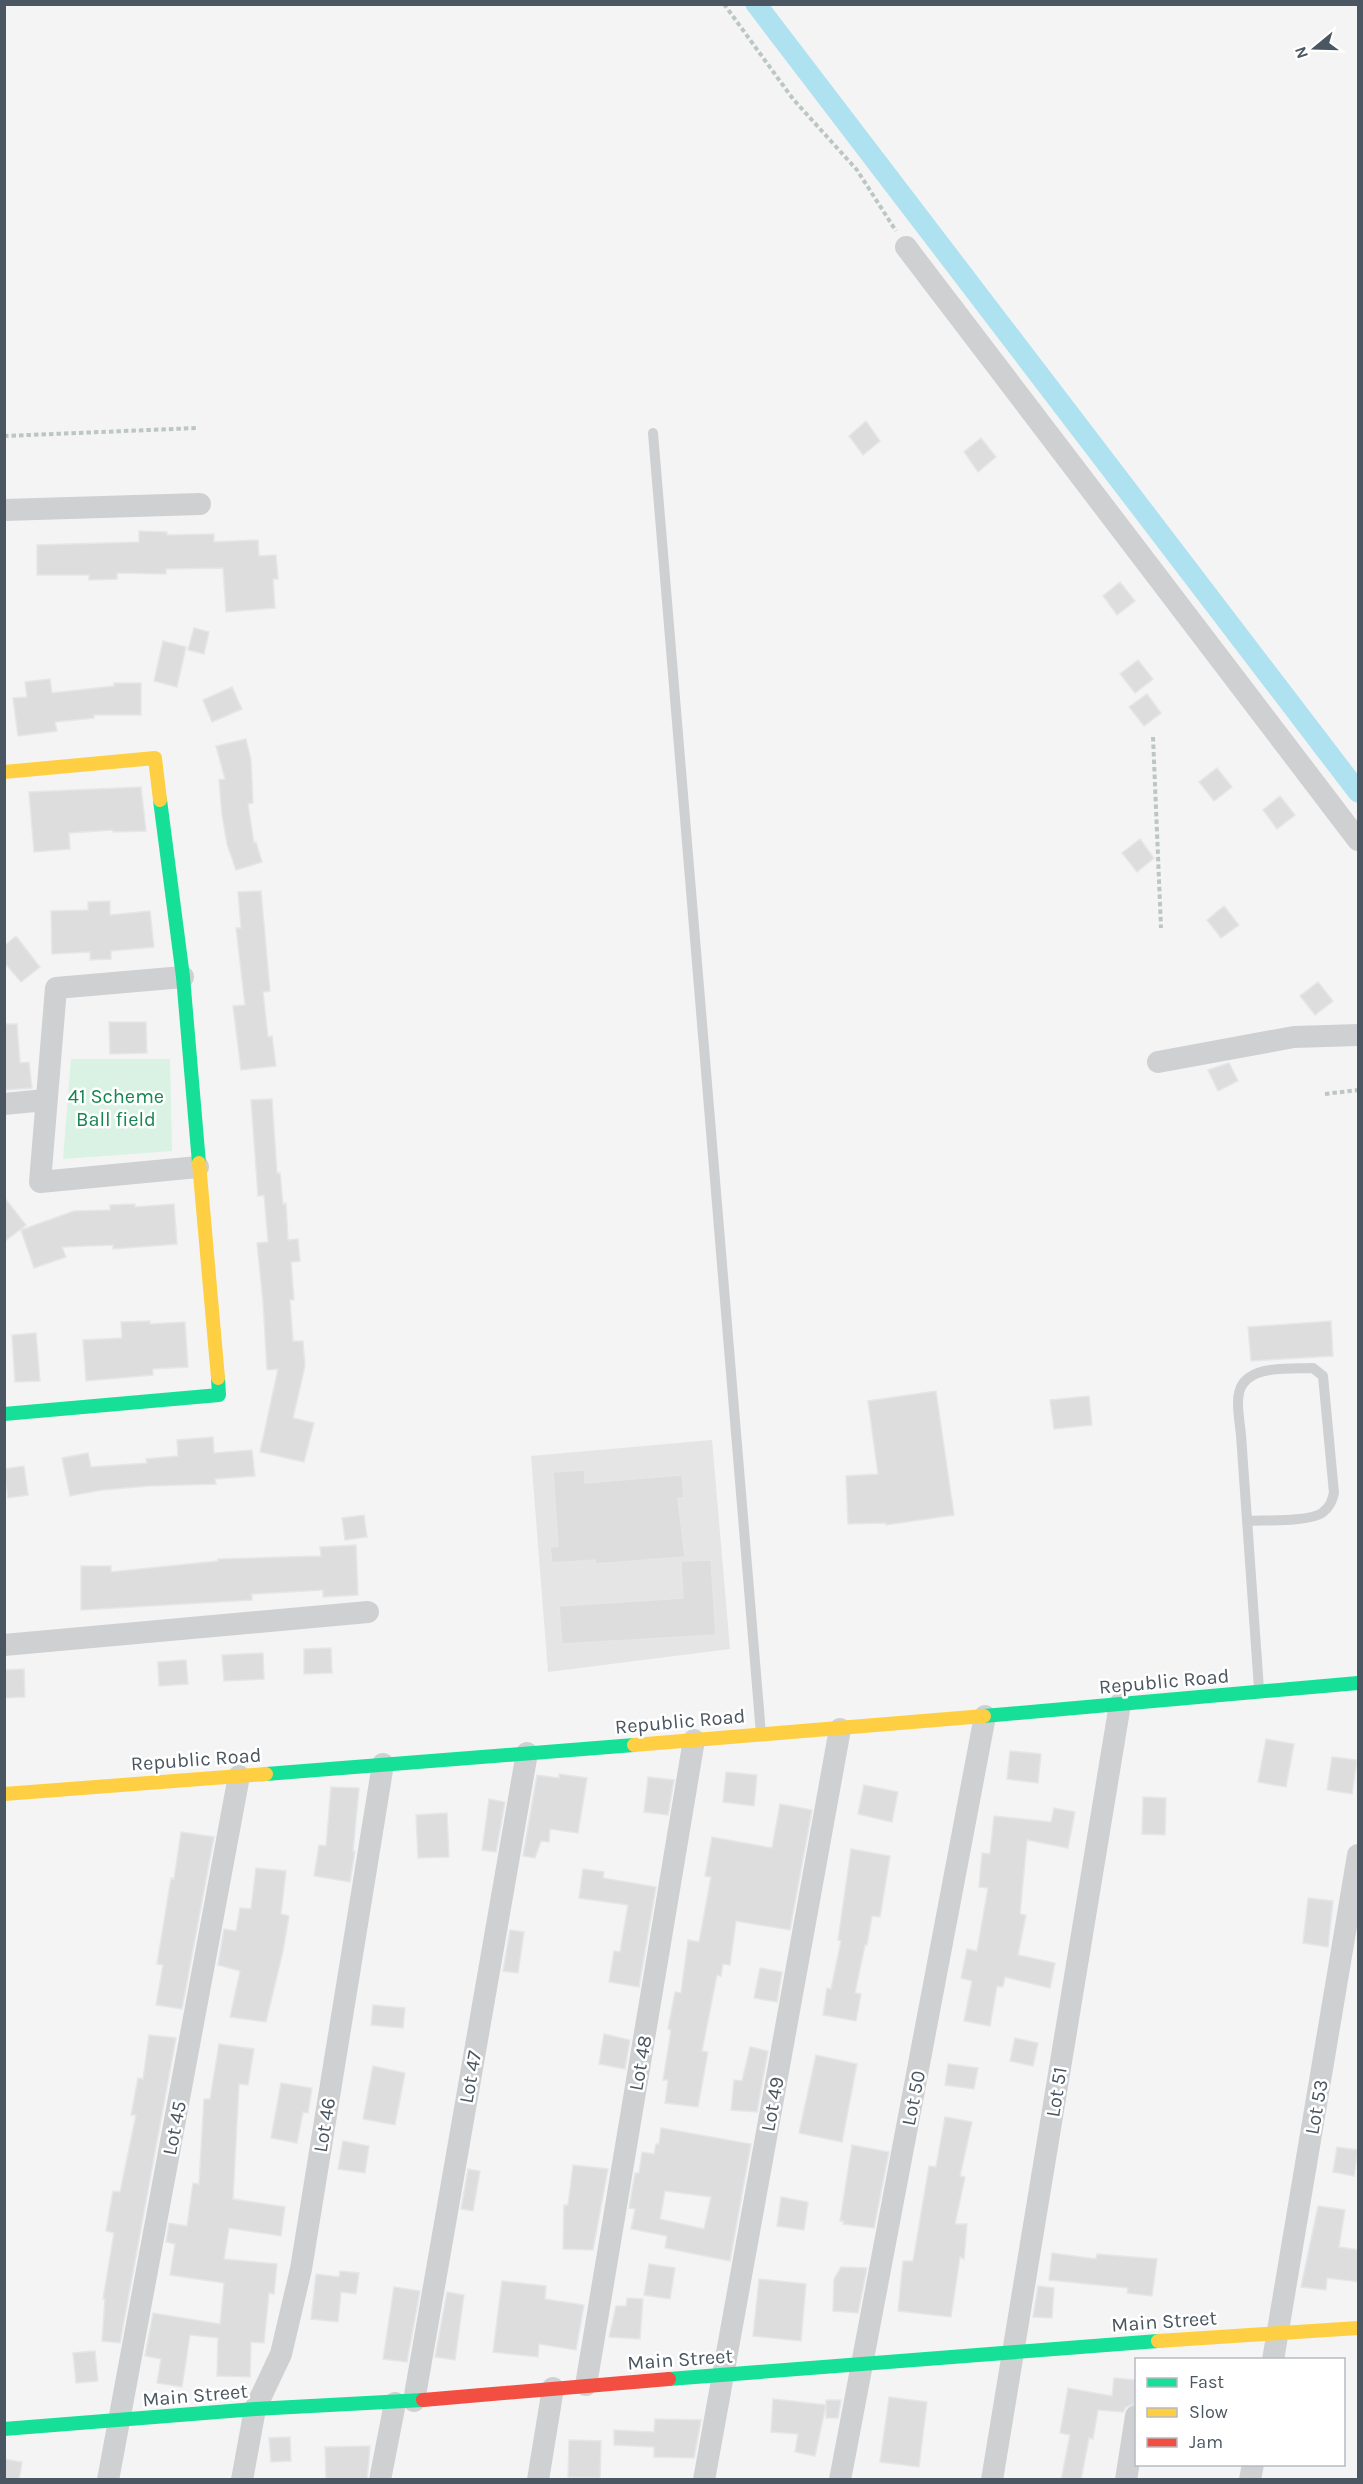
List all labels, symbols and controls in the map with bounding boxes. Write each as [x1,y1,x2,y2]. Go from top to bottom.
north arrow [1285,18,1345,78]
text: N [1290,44,1312,61]
park label: 41 Scheme Ball field [68,1085,164,1131]
street label: Republic Road [1098,1664,1230,1699]
street label: Republic Road [614,1704,746,1739]
street label: Republic Road [130,1743,262,1776]
street label: Lot 48 [624,2034,657,2093]
street label: Lot 47 [455,2048,487,2105]
street label: Lot 51 [1041,2065,1072,2119]
street label: Lot 50 [897,2069,930,2128]
street label: Lot 49 [756,2075,789,2133]
street label: Lot 53 [1300,2078,1333,2136]
street label: Lot 46 [309,2096,340,2154]
street label: Lot 45 [158,2099,191,2157]
street label: Main Street [1111,2306,1218,2337]
street label: Main Street [627,2344,734,2375]
legend [1135,2358,1345,2466]
text: Fast [1189,2371,1224,2393]
street label: Main Street [141,2379,249,2412]
text: Slow [1189,2401,1228,2423]
text: Jam [1189,2431,1223,2453]

